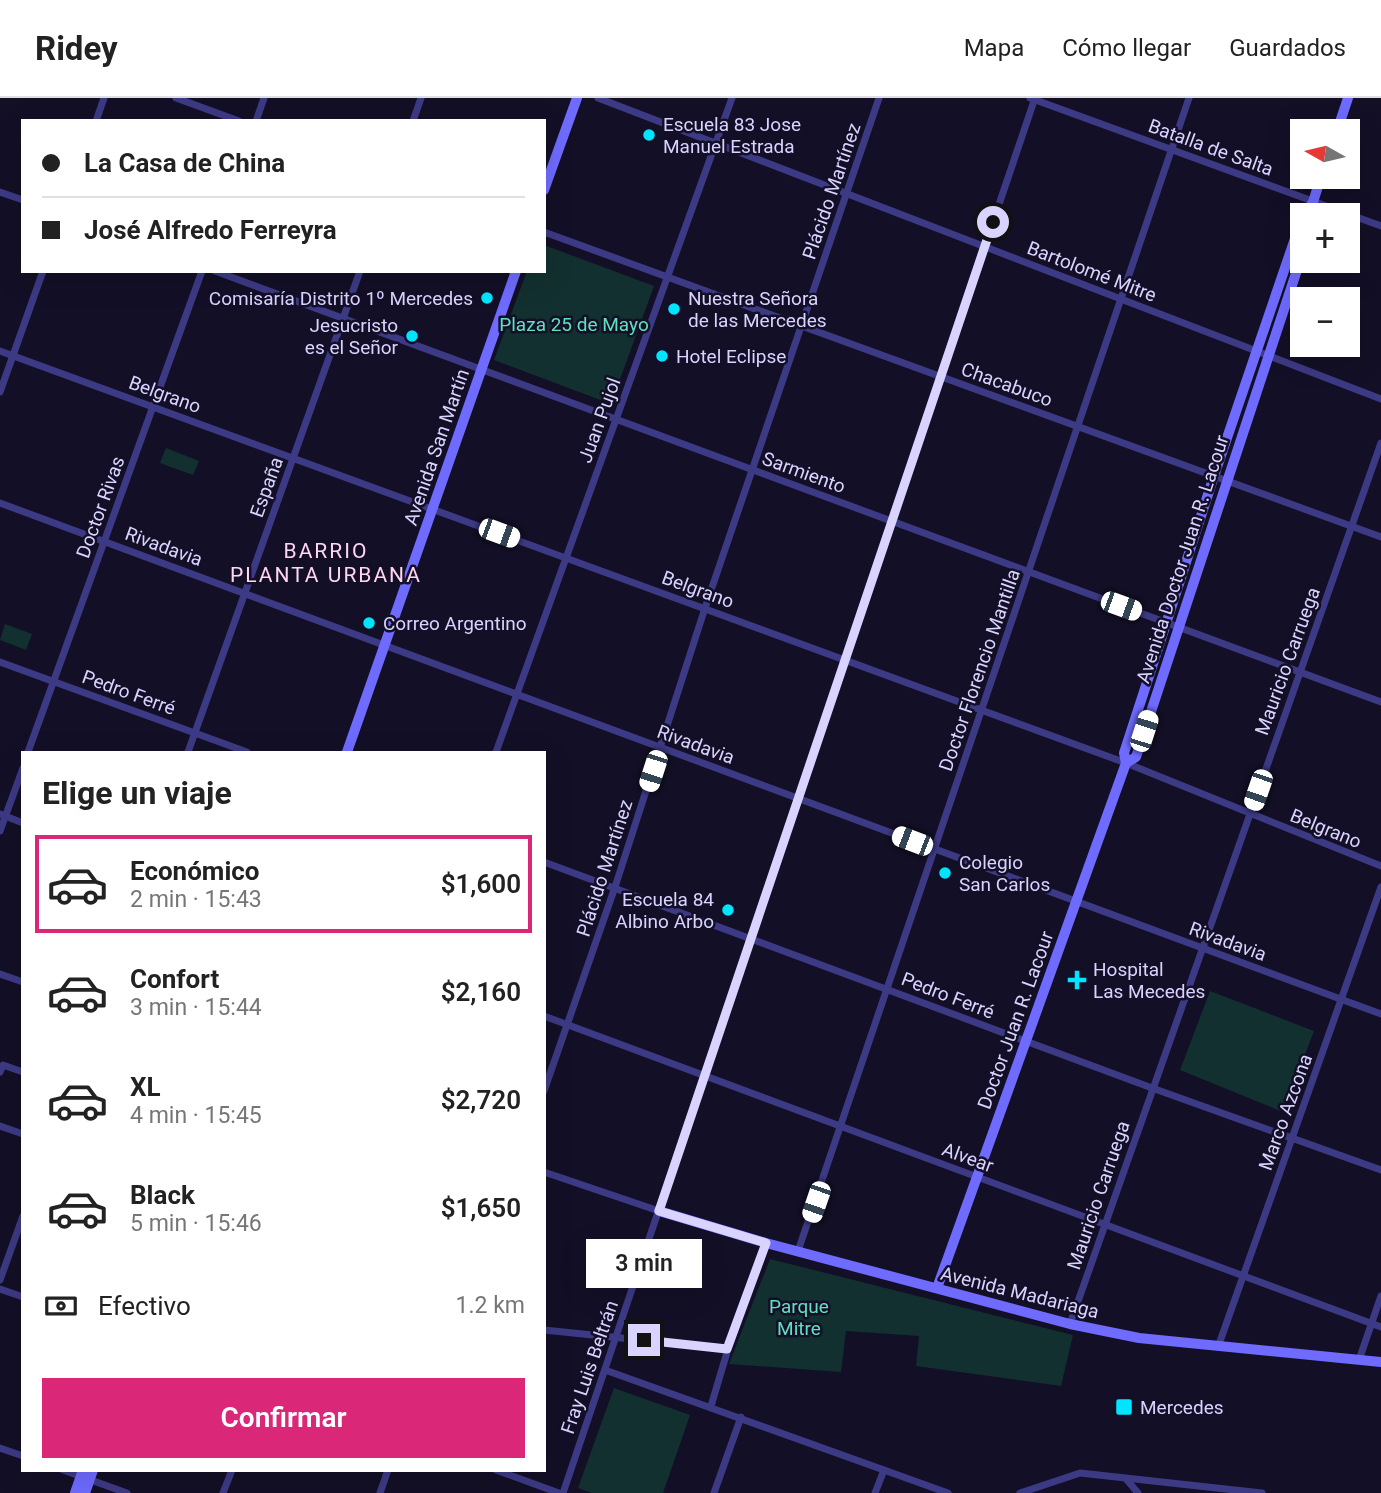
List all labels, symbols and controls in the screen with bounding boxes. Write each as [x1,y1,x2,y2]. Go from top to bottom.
text: Ridey [35,29,118,68]
text: Mapa [964,34,1024,62]
text: Cómo llegar [1062,34,1191,62]
text: Guardados [1229,34,1346,62]
place label: Escuela 83 Jose Manuel Estrada [663,113,801,158]
street label: Batalla de Salta [1145,114,1276,181]
north arrow [1290,119,1360,189]
map controls [1290,119,1360,357]
street label: Plácido Martínez [797,120,866,262]
marker: Escuela 83 Jose Manuel Estrada [641,127,657,143]
text: La Casa de China [84,148,285,178]
button: + [1290,203,1360,273]
route start [977,206,1009,238]
text: José Alfredo Ferreyra [84,215,337,245]
street label: Bartolomé Mitre [1024,236,1160,307]
place label: Comisaría Distrito 1º Mercedes [209,287,473,310]
place label: Nuestra Señora de las Mercedes [688,287,827,332]
button: − [1290,287,1360,357]
marker: Comisaría Distrito 1º Mercedes [479,290,495,306]
marker: Nuestra Señora de las Mercedes [666,301,682,317]
park label: Plaza 25 de Mayo [499,313,649,336]
place label: Jesucristo es el Señor [305,314,399,359]
marker: Jesucristo es el Señor [404,328,420,344]
place label: Hotel Eclipse [676,345,786,368]
marker: Hotel Eclipse [654,348,670,364]
street label: Chacabuco [958,357,1056,412]
street label: Avenida San Martín [399,366,474,528]
street label: Belgrano [126,371,204,418]
street label: Juan Pujol [573,374,625,466]
street label: Avenida Doctor Juan R. Lacour [1131,432,1234,686]
street label: Sarmiento [759,447,849,498]
street label: Doctor Rivas [71,453,130,561]
street label: España [245,454,288,520]
car [476,516,523,550]
street label: Rivadavia [122,522,206,571]
district label: BARRIO PLANTA URBANA [230,539,422,587]
street label: Belgrano [659,566,737,613]
street label: Doctor Florencio Mantilla [934,566,1025,774]
street label: Mauricio Carruega [1250,584,1325,738]
car [1098,589,1145,623]
place label: Correo Argentino [383,612,527,635]
marker: Correo Argentino [361,615,377,631]
street label: Pedro Ferré [79,665,179,720]
car [1128,708,1161,754]
street label: Rivadavia [654,720,738,769]
car [637,748,670,794]
car [1242,767,1275,813]
text: Elige un viaje [42,774,232,812]
street label: Plácido Martínez [572,797,637,939]
street label: Belgrano [1287,804,1365,853]
car [889,824,936,858]
place label: Colegio San Carlos [959,851,1050,896]
icon: car [46,853,109,916]
text: Económico [130,856,259,886]
marker: Colegio San Carlos [937,865,953,881]
text: $1,600 [441,869,521,899]
text: 2 min · 15:43 [130,886,262,913]
place label: Escuela 84 Albino Arbo [615,888,714,933]
marker: Escuela 84 Albino Arbo [720,902,736,918]
street label: Rivadavia [1186,917,1270,966]
street label: Doctor Juan R. Lacour [973,928,1059,1112]
place label: Hospital Las Mecedes [1093,958,1205,1003]
icon: car [46,961,109,1024]
text: Confort [130,964,219,994]
street label: Pedro Ferré [898,967,998,1024]
marker: Hospital Las Mecedes [1067,970,1087,990]
text: $2,160 [441,977,521,1007]
text: 3 min · 15:44 [130,994,262,1021]
street label: Marco Azcona [1254,1051,1317,1173]
icon: car [46,1069,109,1132]
text: XL [130,1072,161,1102]
text: $2,720 [441,1085,521,1115]
text: 4 min · 15:45 [130,1102,262,1129]
street label: Mauricio Carruega [1062,1118,1135,1273]
street label: Alvear [939,1138,997,1178]
icon: car [46,1177,109,1240]
car [800,1179,833,1225]
text: Black [130,1180,195,1210]
text: $1,650 [441,1193,521,1223]
text: 5 min · 15:46 [130,1210,262,1237]
callout: 3 min [586,1238,702,1288]
text: 3 min [615,1250,673,1277]
street label: Avenida Madariaga [938,1262,1101,1323]
icon: cash [42,1287,80,1325]
text: Efectivo [98,1291,191,1321]
text: 1.2 km [456,1292,525,1319]
park label: Parque Mitre [769,1295,829,1340]
street label: Fray Luis Beltrán [556,1298,623,1437]
route end [628,1324,660,1356]
button: Confirmar [42,1378,525,1458]
place label: Mercedes [1140,1396,1224,1419]
marker: Mercedes [1114,1397,1134,1417]

